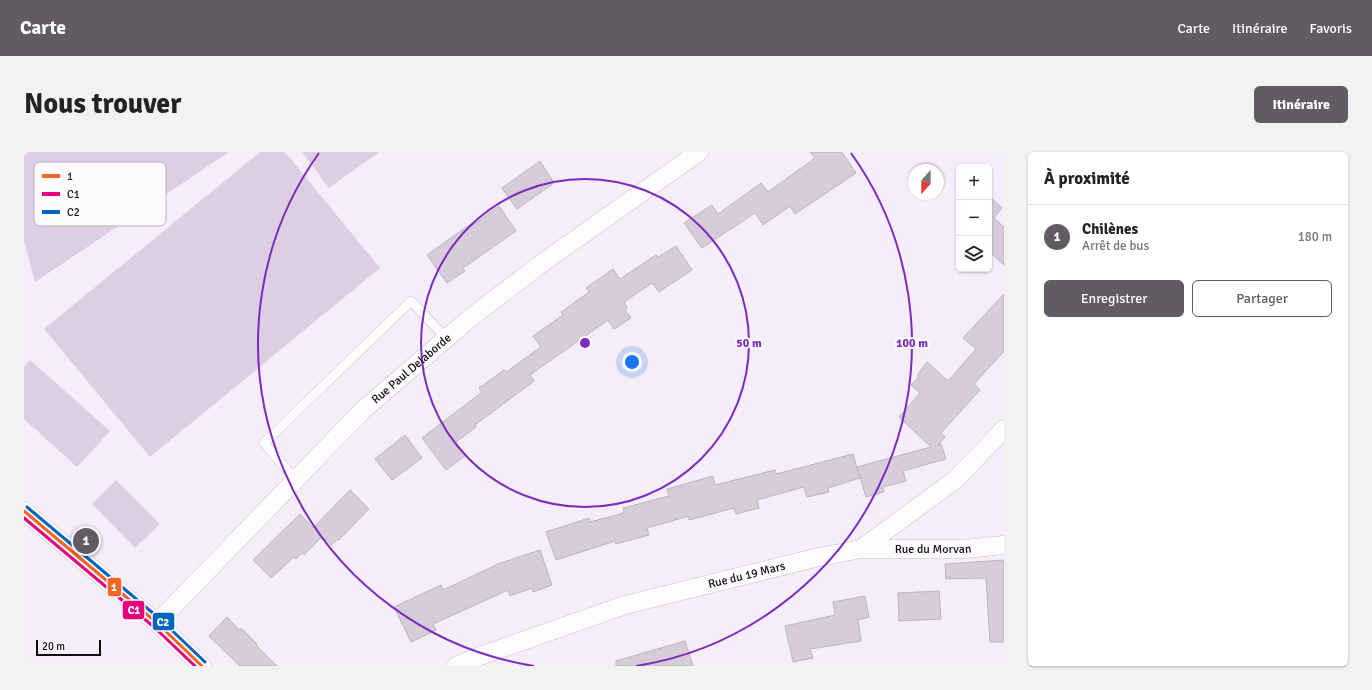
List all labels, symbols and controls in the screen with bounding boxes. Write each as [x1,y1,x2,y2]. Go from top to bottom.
text: Carte [20,16,66,40]
text: Carte [1177,20,1210,37]
text: Itinéraire [1232,20,1288,37]
text: Favoris [1310,20,1352,37]
button: Itinéraire [1254,86,1348,123]
text: Nous trouver [24,87,181,121]
legend [34,162,166,226]
north arrow [908,164,944,200]
map controls [956,164,992,272]
button: + [956,164,992,200]
text: À proximité [1044,168,1130,189]
text: 1 [67,170,73,183]
text: C1 [67,188,80,201]
button: − [956,200,992,236]
text: C2 [67,206,80,219]
text: Chilènes [1082,220,1138,238]
text: 1 [1053,229,1061,245]
text: 180 m [1298,229,1332,245]
button: layers [956,236,992,272]
text: Arrêt de bus [1082,238,1149,254]
button: Enregistrer [1044,280,1184,317]
button: Partager [1192,280,1332,317]
street label: Rue Paul Delaborde [368,330,454,407]
centre of rings [578,336,592,350]
text: 50 m [736,336,762,351]
text: 100 m [896,336,928,351]
your location [622,352,642,372]
pin: 1 [73,526,99,556]
street label: Rue du Morvan [895,541,972,557]
street label: Rue du 19 Mars [707,558,787,592]
line badge: 1 [107,577,122,597]
text: 1 [111,581,117,594]
line badge: C1 [122,600,145,620]
text: C1 [128,604,140,617]
line badge: C2 [152,612,175,631]
text: C2 [157,616,169,629]
scale bar [36,638,101,657]
text: 20 m [42,640,65,653]

